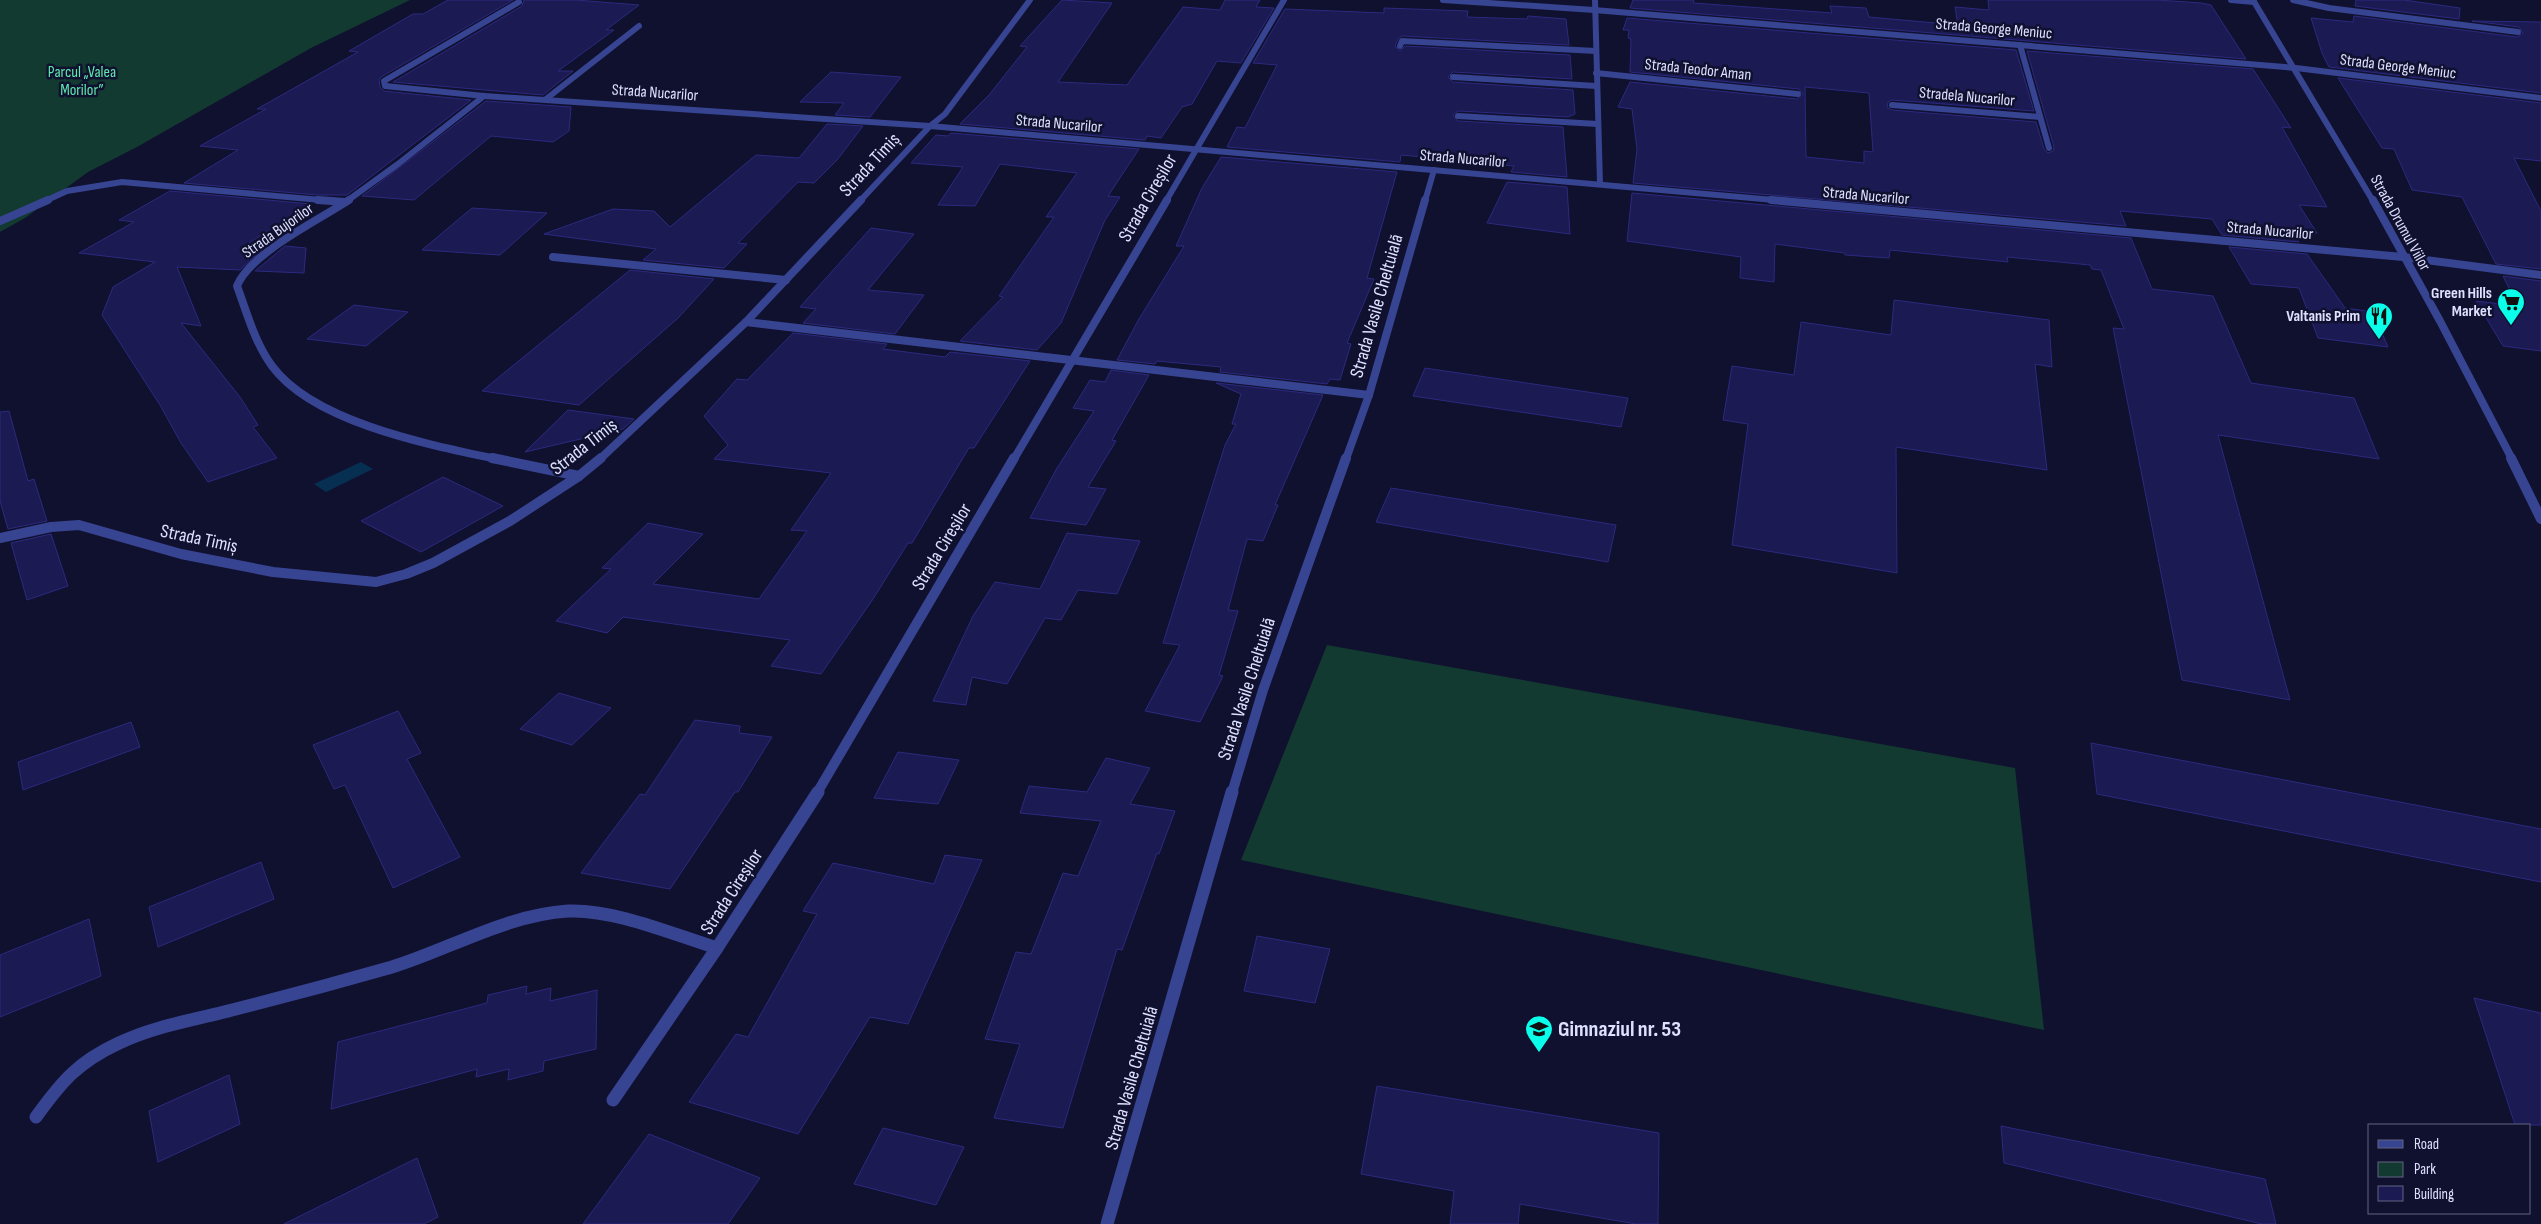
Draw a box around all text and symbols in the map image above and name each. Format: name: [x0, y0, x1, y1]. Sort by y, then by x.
street label: Strada George Meniuc: [1935, 14, 2053, 44]
street label: Strada George Meniuc: [2339, 50, 2457, 84]
street label: Strada Teodor Aman: [1644, 55, 1752, 85]
park label: Parcul „Valea Morilor”: [48, 63, 116, 100]
street label: Strada Nucarilor: [611, 81, 699, 106]
street label: Stradela Nucarilor: [1918, 83, 2016, 111]
street label: Strada Nucarilor: [1015, 111, 1103, 137]
street label: Strada Timiș: [835, 128, 905, 202]
street label: Strada Nucarilor: [1419, 146, 1507, 172]
street label: Strada Cireșilor: [1114, 150, 1183, 246]
street label: Strada Drumul Viilor: [2366, 172, 2434, 275]
street label: Strada Nucarilor: [1822, 183, 1910, 209]
street label: Strada Bujorilor: [239, 199, 318, 263]
street label: Strada Nucarilor: [2226, 218, 2314, 244]
street label: Strada Vasile Cheltuială: [1345, 231, 1409, 381]
place label: Green Hills Market: [2431, 284, 2492, 321]
supermarket icon: Green Hills Market: [2496, 287, 2526, 326]
restaurant icon: Valtanis Prim: [2364, 301, 2394, 340]
place label: Valtanis Prim: [2286, 307, 2360, 326]
street label: Strada Timiș: [546, 414, 622, 480]
street label: Strada Cireșilor: [907, 499, 977, 595]
street label: Strada Timiș: [158, 520, 240, 558]
street label: Strada Vasile Cheltuială: [1213, 615, 1281, 763]
street label: Strada Cireșilor: [696, 844, 768, 939]
street label: Strada Vasile Cheltuială: [1100, 1003, 1164, 1153]
school or university icon: Gimnaziul nr. 53: [1524, 1014, 1554, 1053]
place label: Gimnaziul nr. 53: [1558, 1016, 1681, 1043]
legend: [2368, 1124, 2531, 1214]
text: Road: [2414, 1135, 2439, 1154]
text: Park: [2414, 1160, 2436, 1179]
text: Building: [2414, 1185, 2454, 1204]

